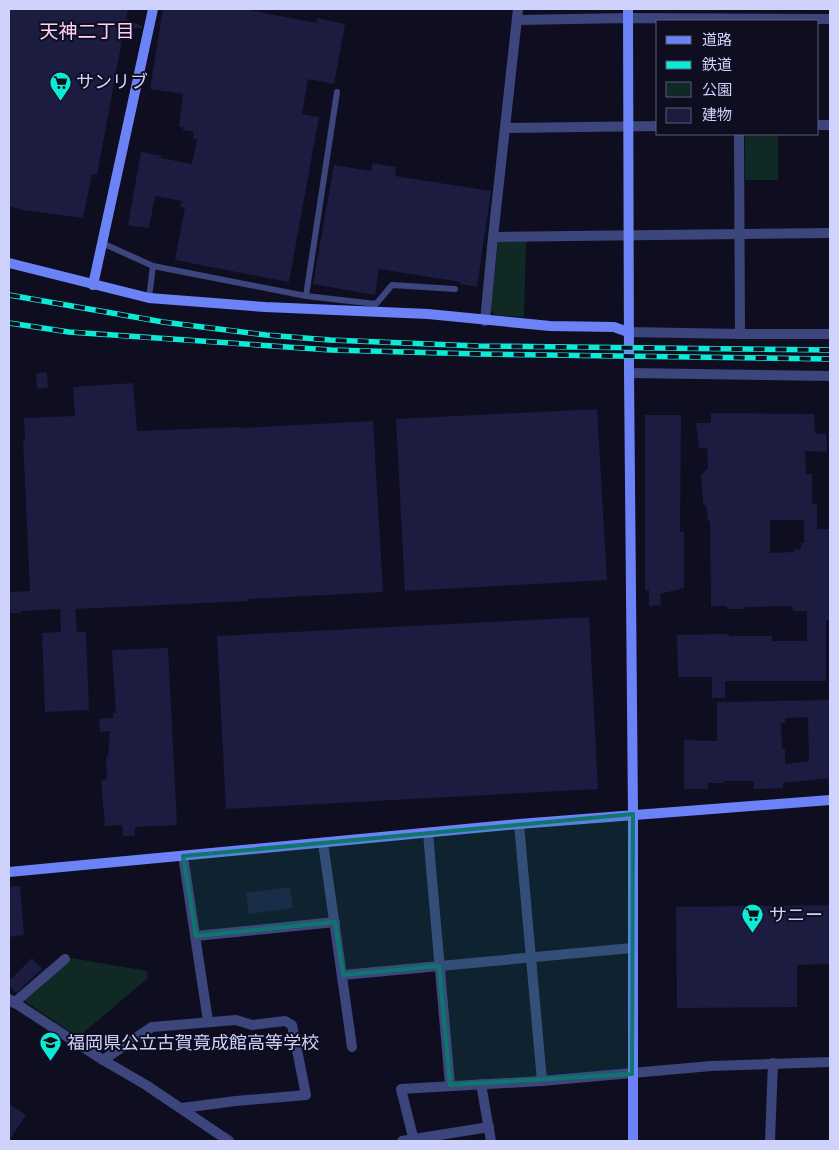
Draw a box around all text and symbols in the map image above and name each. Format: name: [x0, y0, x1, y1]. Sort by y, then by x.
district label: 天神二丁目: [39, 18, 135, 45]
legend: [656, 20, 819, 135]
text: 道路: [702, 29, 732, 51]
text: 鉄道: [702, 54, 732, 76]
place label: サンリブ: [76, 69, 148, 95]
supermarket icon: サンリブ: [48, 70, 72, 101]
text: 公園: [702, 79, 732, 101]
text: 建物: [702, 104, 732, 126]
place label: サニー: [769, 902, 823, 928]
supermarket icon: サニー: [741, 903, 765, 934]
place label: 福岡県公立古賀竟成館高等学校: [67, 1030, 319, 1056]
school or university icon: 福岡県公立古賀竟成館高等学校: [39, 1031, 63, 1062]

